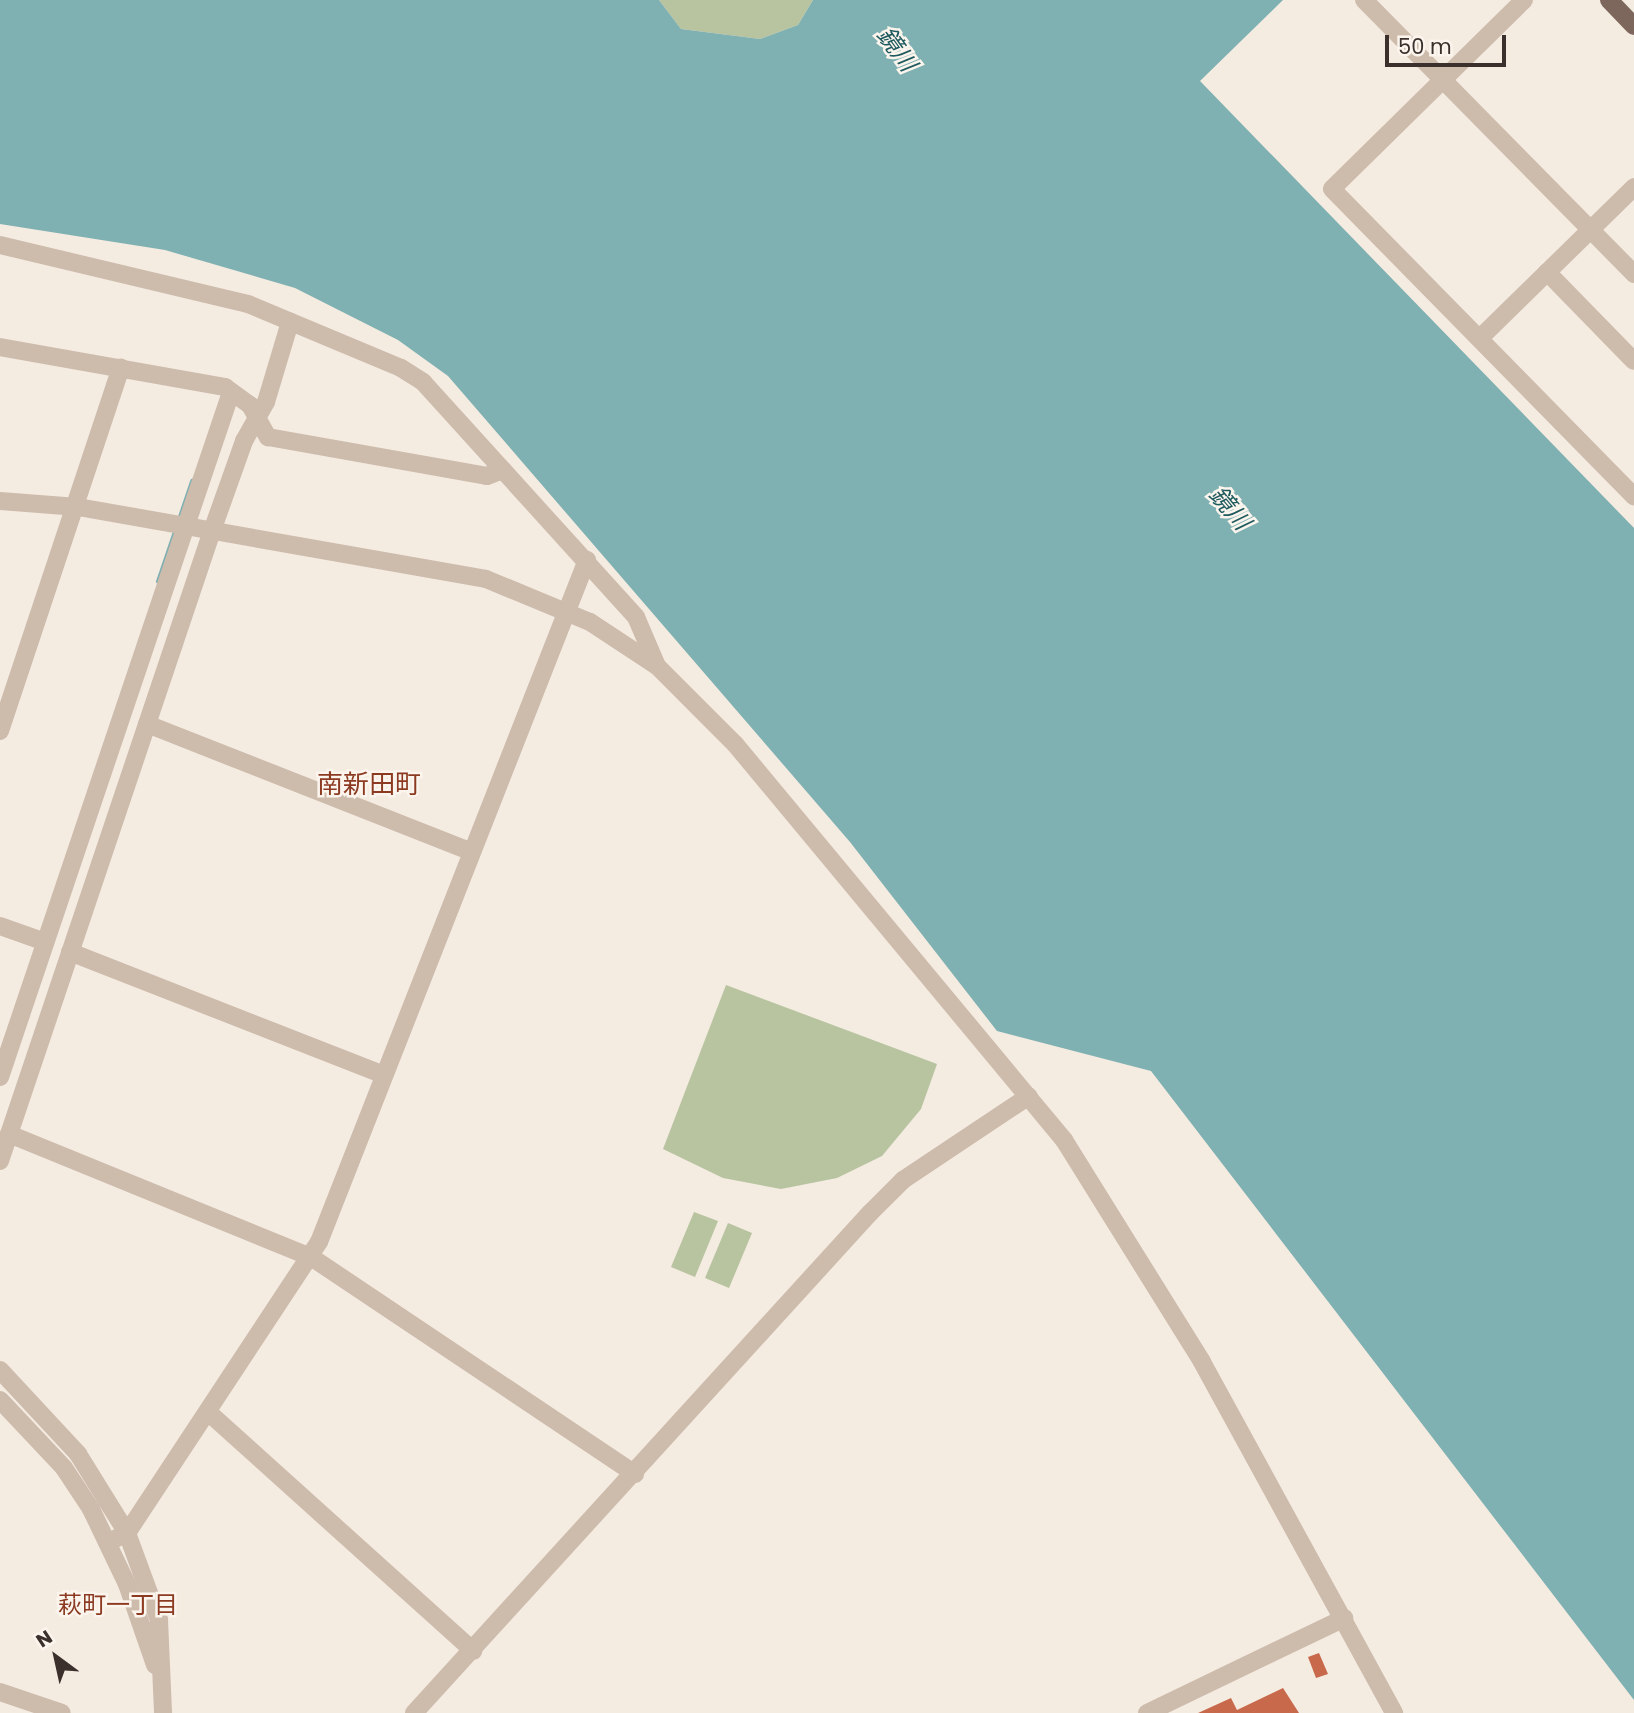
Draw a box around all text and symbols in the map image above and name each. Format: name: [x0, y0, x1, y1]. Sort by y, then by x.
water label: 鏡川: [871, 21, 923, 77]
scale bar: [1389, 21, 1510, 65]
text: 50 m: [1398, 32, 1452, 61]
water label: 鏡川: [1204, 480, 1256, 536]
district label: 南新田町: [317, 769, 421, 801]
district label: 萩町一丁目: [58, 1591, 178, 1619]
north arrow: [21, 1622, 91, 1692]
text: N: [31, 1624, 58, 1654]

